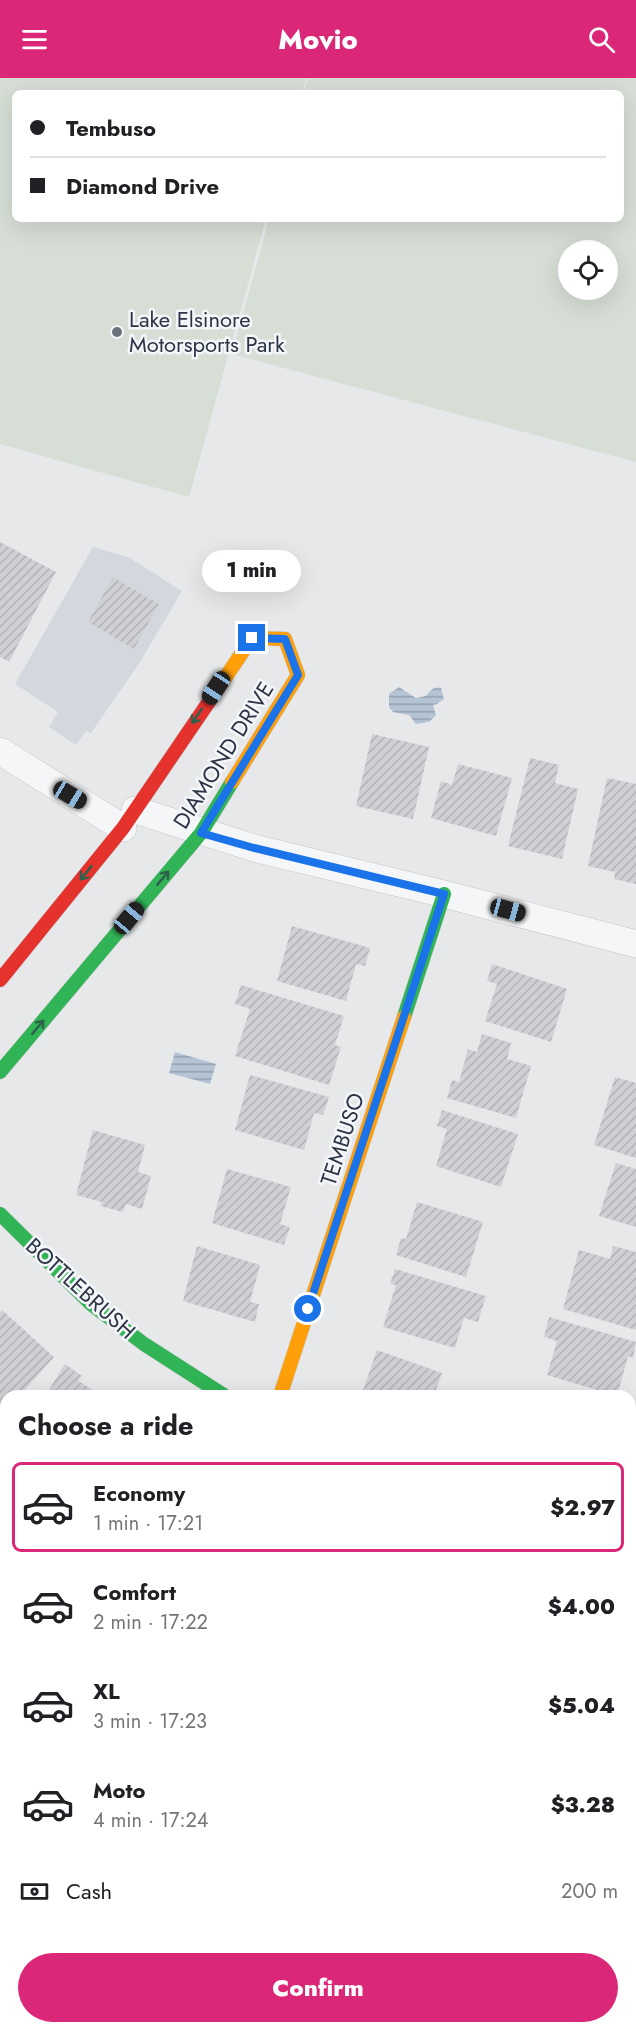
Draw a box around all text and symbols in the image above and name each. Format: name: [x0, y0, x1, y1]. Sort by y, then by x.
text: Movio: [278, 20, 358, 59]
icon: menu: [18, 23, 51, 56]
icon: search: [585, 23, 618, 56]
text: Tembuso: [66, 112, 156, 144]
text: Diamond Drive: [66, 170, 219, 202]
map controls: [558, 240, 618, 300]
button: locate: [558, 240, 618, 300]
place label: Lake Elsinore Motorsports Park: [129, 303, 285, 360]
marker: Lake Elsinore Motorsports Park: [110, 325, 124, 339]
callout: 1 min: [202, 551, 302, 593]
text: 1 min: [226, 556, 277, 585]
route end: [238, 624, 265, 651]
car: [199, 668, 233, 708]
street label: DIAMOND DRIVE: [165, 675, 281, 835]
one-way arrow: [191, 708, 204, 725]
car: [50, 778, 90, 812]
one-way arrow: [80, 865, 93, 881]
one-way arrow: [157, 870, 170, 886]
car: [488, 897, 528, 923]
car: [111, 898, 147, 938]
one-way arrow: [31, 1019, 44, 1035]
street label: TEMBUSO: [312, 1089, 372, 1189]
street label: BOTTLEBRUSH: [19, 1230, 143, 1346]
route start: [294, 1295, 321, 1322]
text: Choose a ride: [18, 1406, 193, 1445]
text: Economy: [93, 1477, 185, 1509]
icon: car: [21, 1480, 75, 1534]
text: $2.97: [550, 1491, 615, 1523]
text: 1 min · 17:21: [93, 1509, 203, 1538]
text: Comfort: [93, 1576, 176, 1608]
icon: car: [21, 1579, 75, 1633]
text: $4.00: [548, 1590, 615, 1622]
text: 2 min · 17:22: [93, 1608, 208, 1637]
text: XL: [93, 1675, 120, 1707]
icon: car: [21, 1678, 75, 1732]
text: $5.04: [548, 1689, 615, 1721]
text: 3 min · 17:23: [93, 1707, 207, 1736]
text: Moto: [93, 1774, 146, 1806]
icon: car: [21, 1777, 75, 1831]
text: $3.28: [551, 1788, 615, 1820]
text: 4 min · 17:24: [93, 1806, 209, 1835]
icon: cash: [18, 1875, 51, 1908]
text: Cash: [66, 1875, 112, 1907]
text: 200 m: [561, 1877, 618, 1906]
button: Confirm: [18, 1953, 618, 2022]

